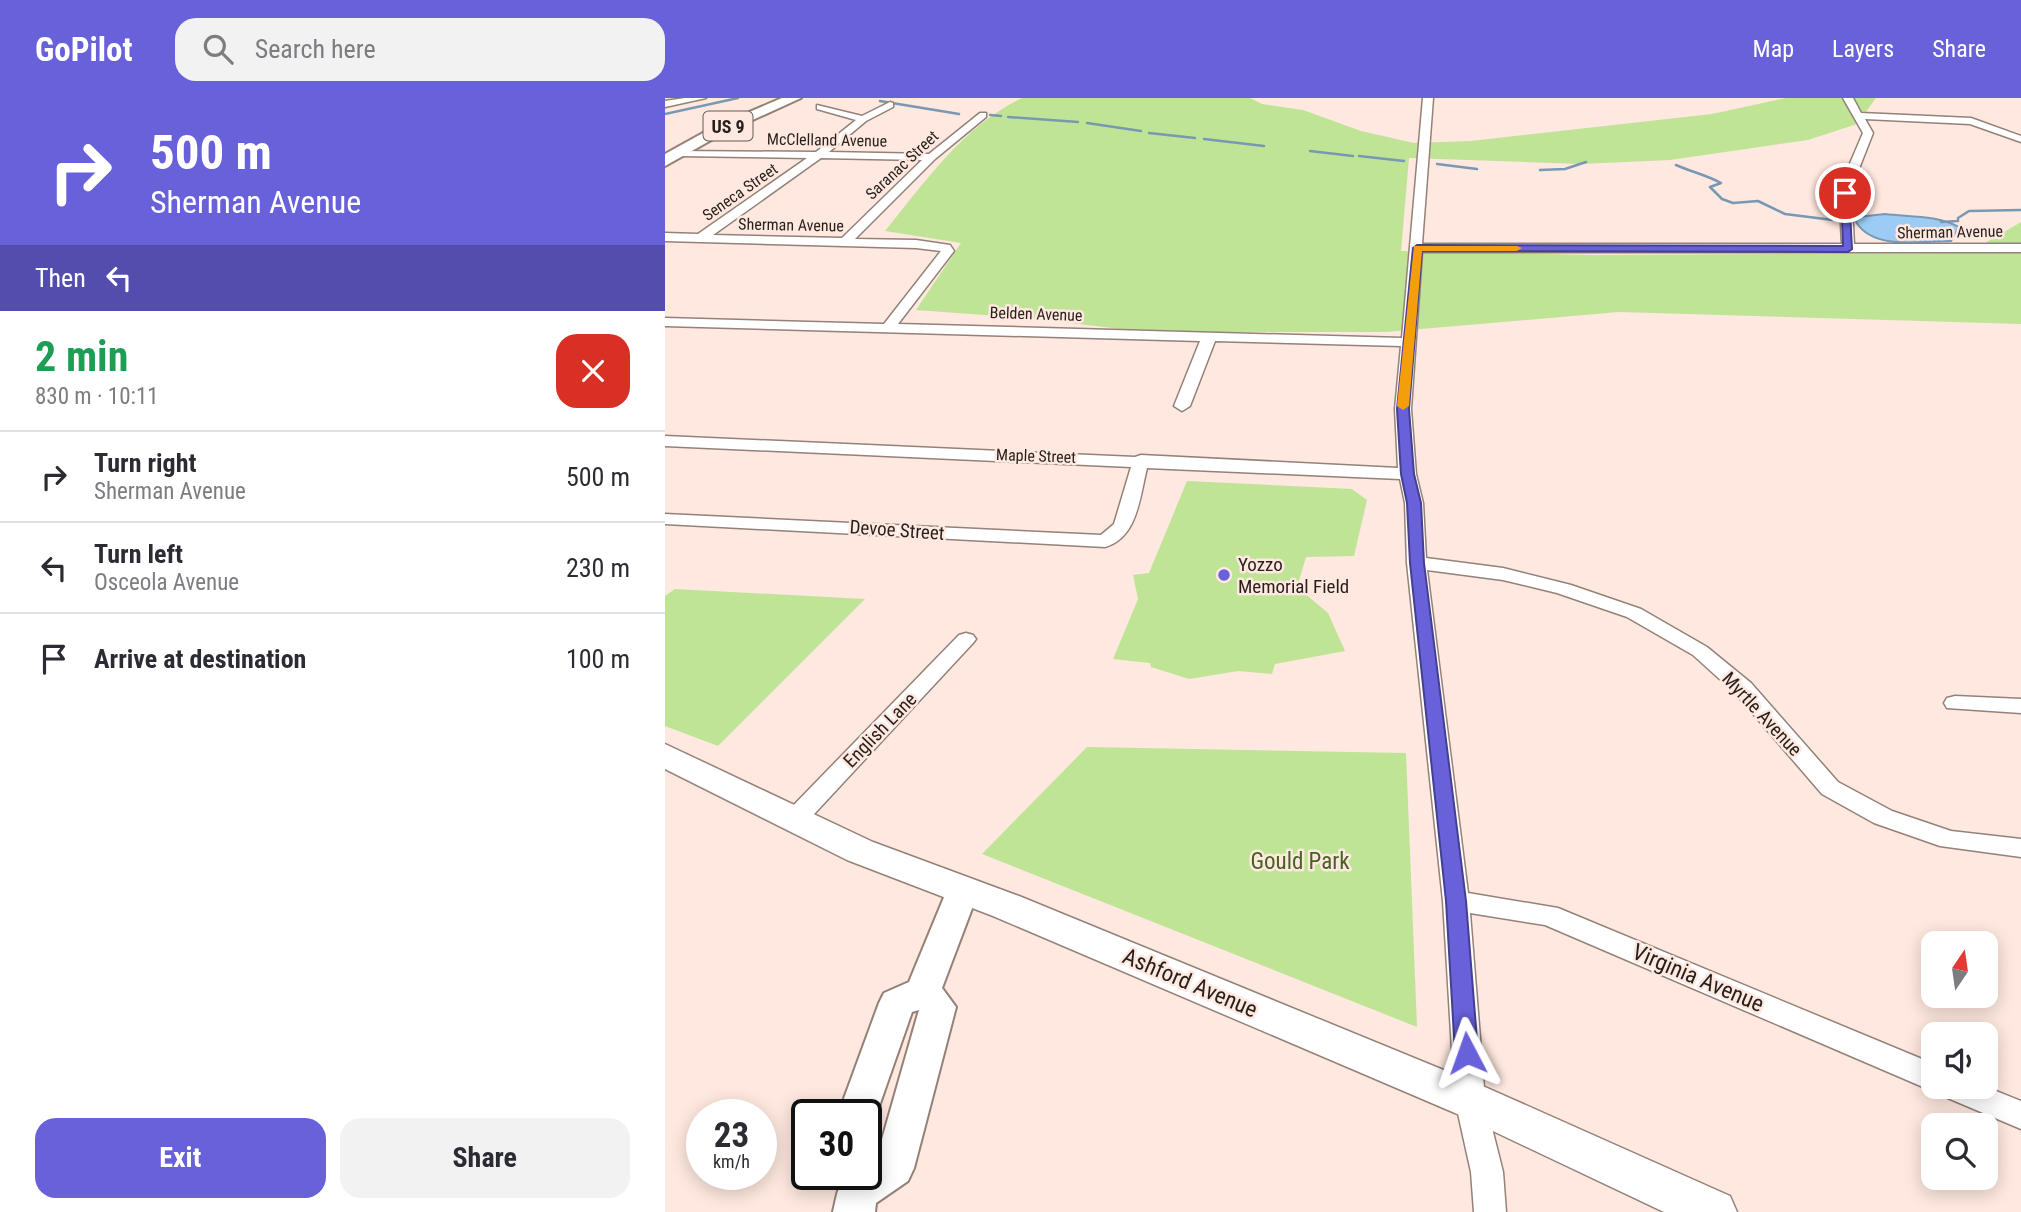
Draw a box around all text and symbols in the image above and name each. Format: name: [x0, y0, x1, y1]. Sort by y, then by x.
search box: [175, 18, 665, 81]
text: GoPilot: [35, 30, 133, 69]
icon: search: [199, 30, 237, 68]
text: Search here: [255, 34, 376, 64]
text: Map: [1753, 35, 1794, 63]
text: Layers: [1832, 35, 1894, 63]
text: Share: [1932, 35, 1986, 63]
road number: US 9: [703, 111, 753, 140]
text: 500 m: [150, 124, 272, 181]
icon: right: [35, 126, 126, 217]
street label: Saranac Street: [862, 126, 942, 203]
street label: McClelland Avenue: [767, 129, 887, 151]
street label: Seneca Street: [699, 159, 781, 225]
pin: [1815, 163, 1875, 223]
icon: arrive: [1826, 174, 1864, 212]
text: Sherman Avenue: [150, 183, 361, 221]
street label: Sherman Avenue: [738, 215, 844, 235]
street label: Sherman Avenue: [1897, 222, 2003, 242]
icon: left: [100, 259, 138, 297]
text: Then: [35, 263, 86, 293]
street label: Belden Avenue: [989, 303, 1083, 325]
text: 2 min: [35, 332, 128, 381]
button: close: [556, 334, 630, 408]
text: 830 m · 10:11: [35, 383, 159, 410]
street label: Maple Street: [996, 445, 1077, 467]
text: Turn right: [94, 448, 196, 478]
icon: right: [35, 458, 73, 496]
text: 500 m: [566, 462, 630, 492]
text: Sherman Avenue: [94, 478, 246, 505]
street label: Devoe Street: [849, 515, 945, 545]
text: Turn left: [94, 539, 183, 569]
icon: left: [35, 549, 73, 587]
text: 230 m: [566, 553, 630, 583]
place label: Yozzo Memorial Field: [1238, 553, 1349, 598]
marker: Yozzo Memorial Field: [1216, 567, 1232, 583]
text: Osceola Avenue: [94, 569, 239, 596]
icon: arrive: [35, 640, 73, 678]
text: Arrive at destination: [94, 644, 306, 674]
text: 100 m: [566, 644, 630, 674]
street label: Myrtle Avenue: [1717, 667, 1807, 761]
street label: English Lane: [839, 688, 921, 772]
park label: Gould Park: [1250, 848, 1350, 875]
north arrow: [1921, 931, 1999, 1008]
map controls: [1921, 931, 1998, 1190]
street label: Virginia Avenue: [1628, 938, 1768, 1018]
street label: Ashford Avenue: [1119, 943, 1261, 1023]
position arrow: [1430, 1016, 1504, 1090]
button: sound: [1921, 1022, 1998, 1099]
speed limit sign: 30: [791, 1099, 882, 1190]
button: search: [1921, 1113, 1998, 1190]
text: 23: [714, 1115, 749, 1156]
button: Exit: [35, 1118, 326, 1198]
button: Share: [340, 1118, 630, 1198]
text: km/h: [713, 1151, 750, 1172]

